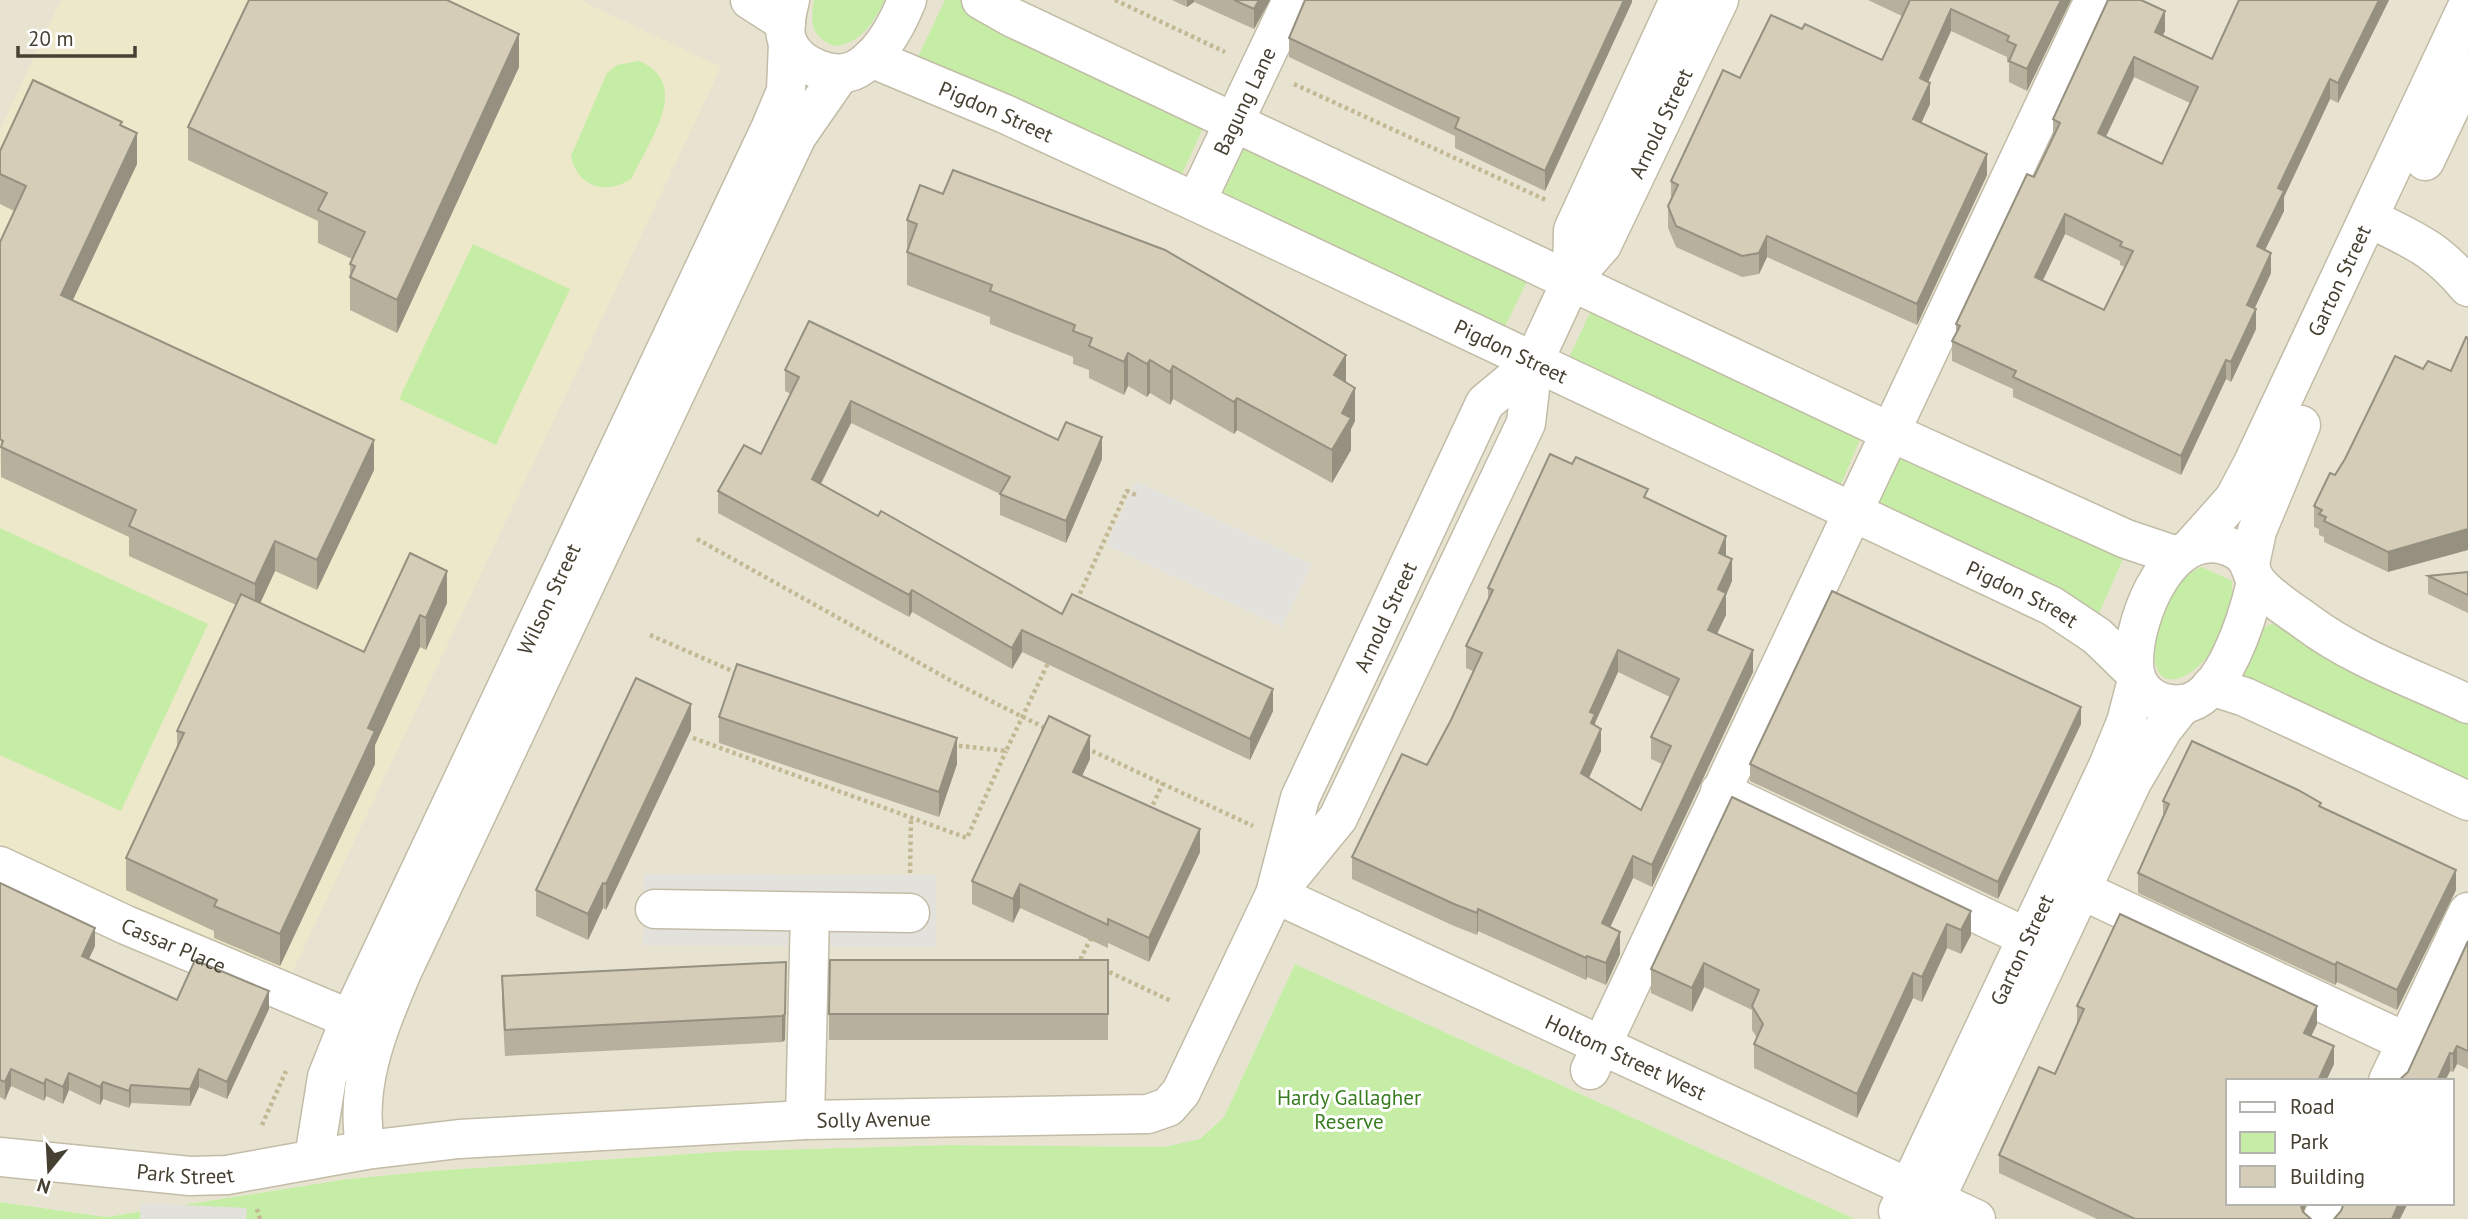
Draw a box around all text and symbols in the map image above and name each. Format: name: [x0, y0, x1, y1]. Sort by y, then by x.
scale bar: [18, 14, 135, 58]
text: 20 m: [28, 25, 74, 52]
street label: Bagung Lane: [1207, 42, 1281, 159]
street label: Arnold Street: [1622, 64, 1698, 183]
street label: Pigdon Street: [935, 74, 1058, 148]
street label: Garton Street: [2301, 220, 2376, 340]
street label: Pigdon Street: [1450, 312, 1572, 389]
street label: Wilson Street: [510, 539, 586, 659]
street label: Pigdon Street: [1962, 554, 2084, 633]
street label: Arnold Street: [1347, 557, 1422, 676]
street label: Garton Street: [1984, 890, 2059, 1010]
street label: Cassar Place: [117, 911, 230, 979]
street label: Holtom Street West: [1541, 1008, 1711, 1106]
legend: [2226, 1079, 2454, 1205]
park label: Hardy Gallagher Reserve: [1277, 1084, 1421, 1135]
text: Road: [2290, 1093, 2334, 1120]
street label: Solly Avenue: [816, 1104, 931, 1133]
text: Park: [2290, 1128, 2329, 1155]
north arrow: [14, 1135, 84, 1205]
street label: Park Street: [135, 1157, 236, 1190]
text: Building: [2290, 1163, 2365, 1190]
text: N: [34, 1173, 53, 1200]

